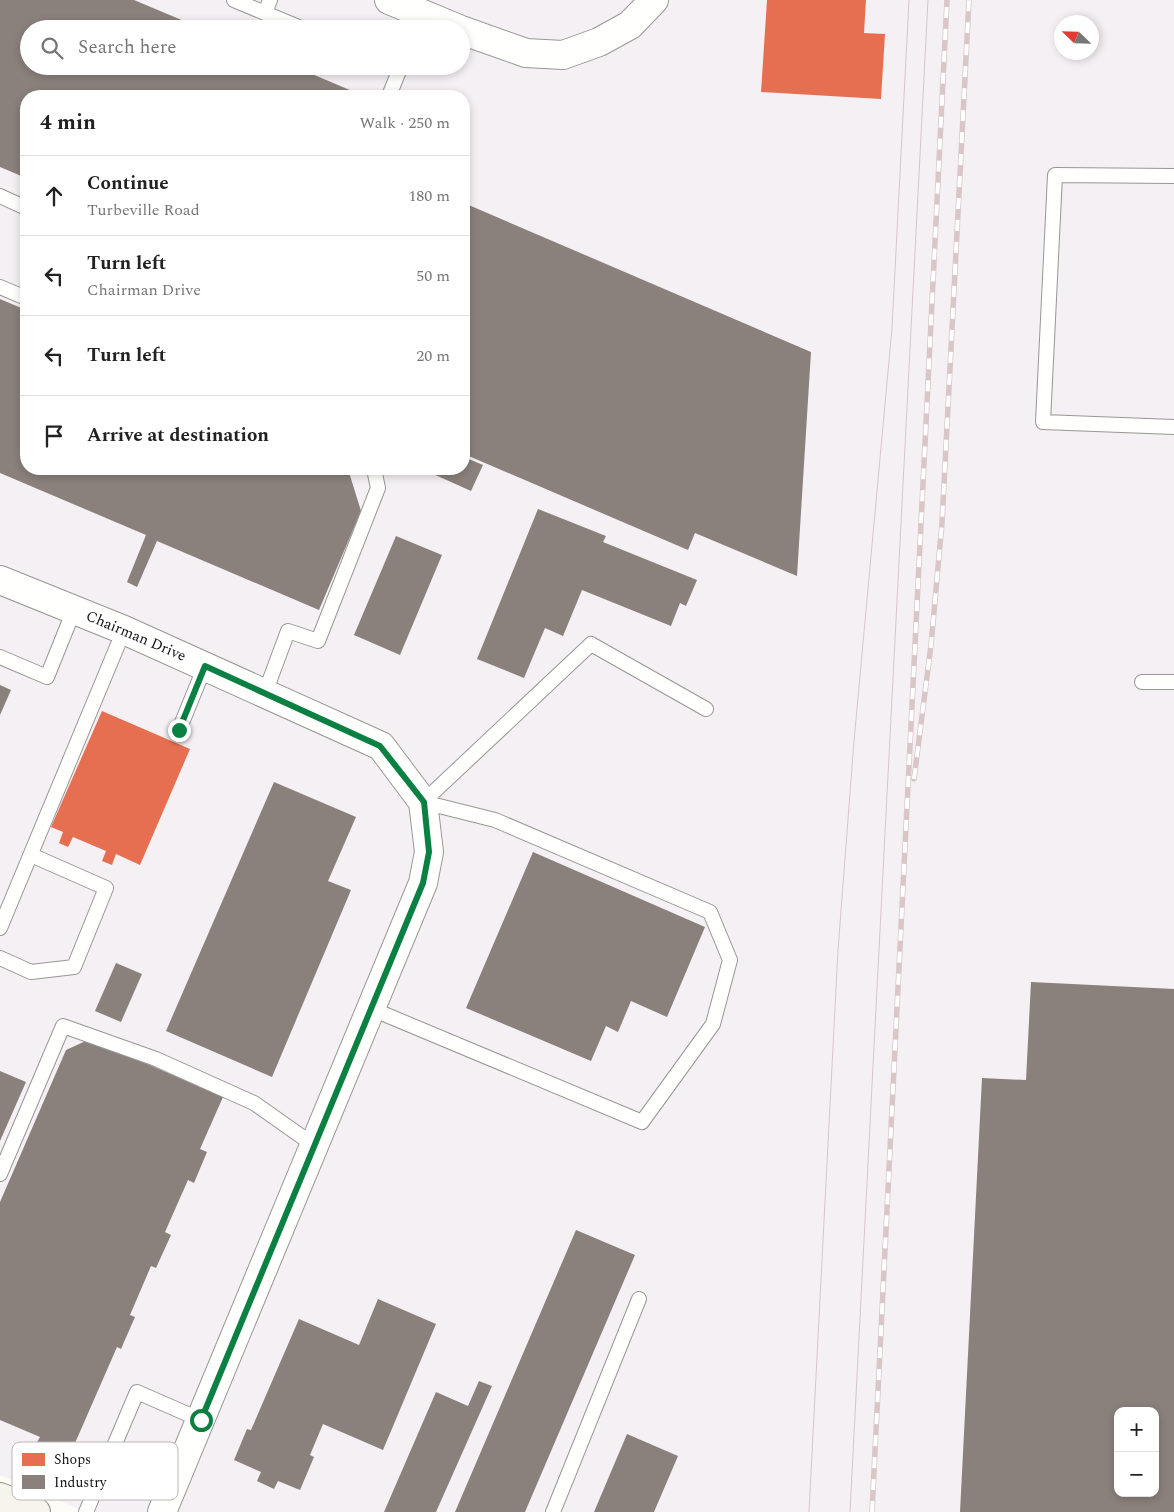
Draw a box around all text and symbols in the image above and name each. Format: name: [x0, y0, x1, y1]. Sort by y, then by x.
north arrow: [1054, 15, 1099, 60]
search box: [20, 20, 470, 75]
text: Search here: [78, 33, 177, 62]
icon: search: [38, 34, 66, 62]
text: 4 min: [40, 107, 96, 139]
text: Walk · 250 m: [359, 111, 450, 135]
text: Continue: [87, 169, 169, 198]
icon: ahead: [40, 182, 68, 210]
text: 180 m: [408, 184, 450, 208]
text: Turbeville Road: [87, 198, 200, 222]
text: Turn left: [87, 249, 166, 278]
icon: left: [40, 262, 68, 290]
text: 50 m: [416, 264, 450, 288]
text: Chairman Drive: [87, 278, 201, 302]
text: Turn left: [87, 341, 166, 370]
icon: left: [40, 342, 68, 370]
text: 20 m: [416, 344, 450, 368]
text: Arrive at destination: [87, 421, 269, 450]
icon: arrive: [40, 422, 68, 450]
street label: Chairman Drive: [82, 605, 190, 667]
route end: [168, 719, 191, 742]
map controls: [1114, 1407, 1159, 1497]
button: +: [1114, 1407, 1159, 1452]
route start: [190, 1409, 213, 1432]
legend: [12, 1442, 178, 1500]
text: Shops: [54, 1449, 91, 1470]
button: −: [1114, 1452, 1159, 1497]
text: Industry: [54, 1472, 108, 1493]

